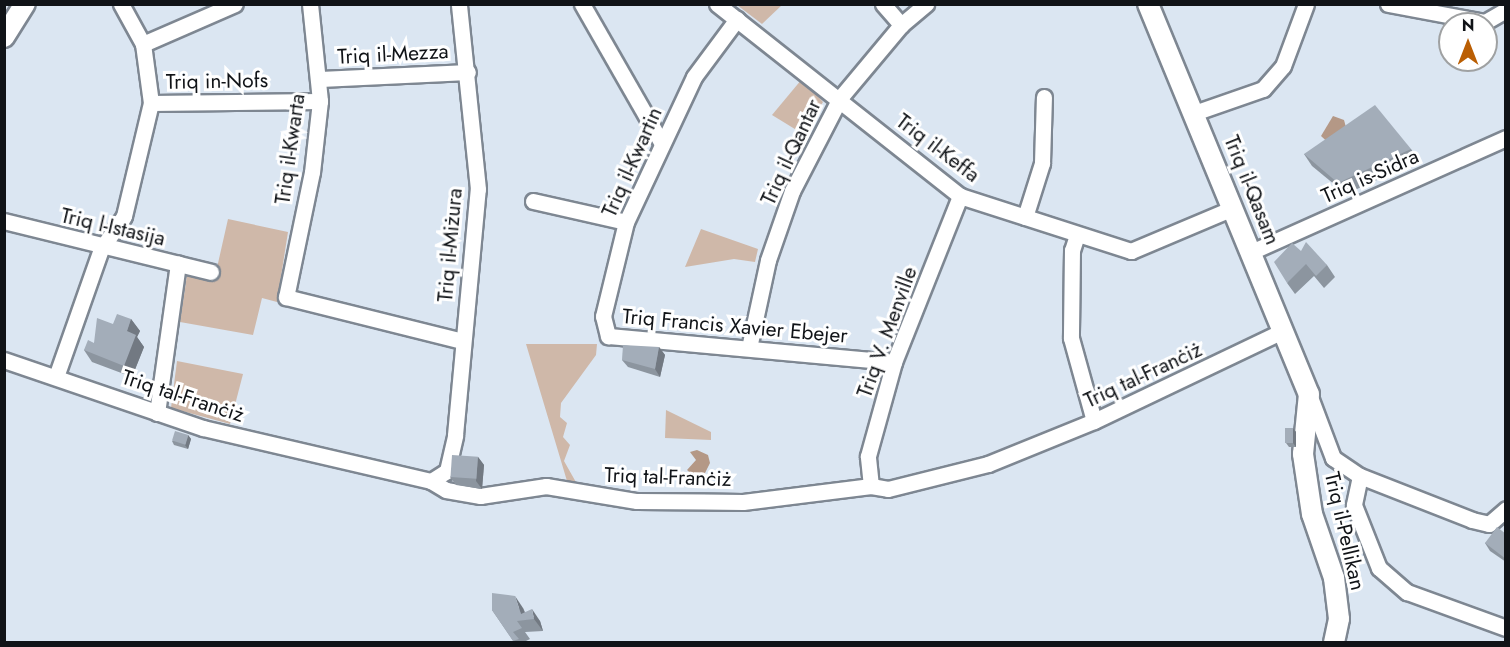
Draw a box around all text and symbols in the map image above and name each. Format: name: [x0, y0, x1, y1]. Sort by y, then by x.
north arrow: [1438, 12, 1498, 72]
text: N: [1462, 14, 1474, 37]
street label: Triq il-Mezza: [337, 39, 449, 69]
street label: Triq in-Nofs: [166, 68, 268, 94]
street label: Triq il-Kwarta: [270, 92, 310, 206]
street label: Triq il-Qantar: [756, 95, 826, 209]
street label: Triq il-Kwartin: [597, 103, 667, 221]
street label: Triq il-Keffa: [891, 108, 985, 188]
street label: Triq il-Qasam: [1219, 132, 1285, 248]
street label: Triq is-Sidra: [1318, 143, 1422, 209]
street label: Triq il-Miżura: [432, 187, 468, 303]
street label: Triq l-Istasija: [58, 203, 168, 251]
street label: Triq V. Menville: [852, 263, 922, 401]
street label: Triq Francis Xavier Ebejer: [621, 304, 849, 348]
street label: Triq tal-Franċiż: [1080, 337, 1206, 413]
street label: Triq tal-Franċiż: [119, 364, 247, 428]
street label: Triq tal-Franċiż: [604, 462, 732, 492]
street label: Triq il-Pellikan: [1319, 469, 1371, 593]

